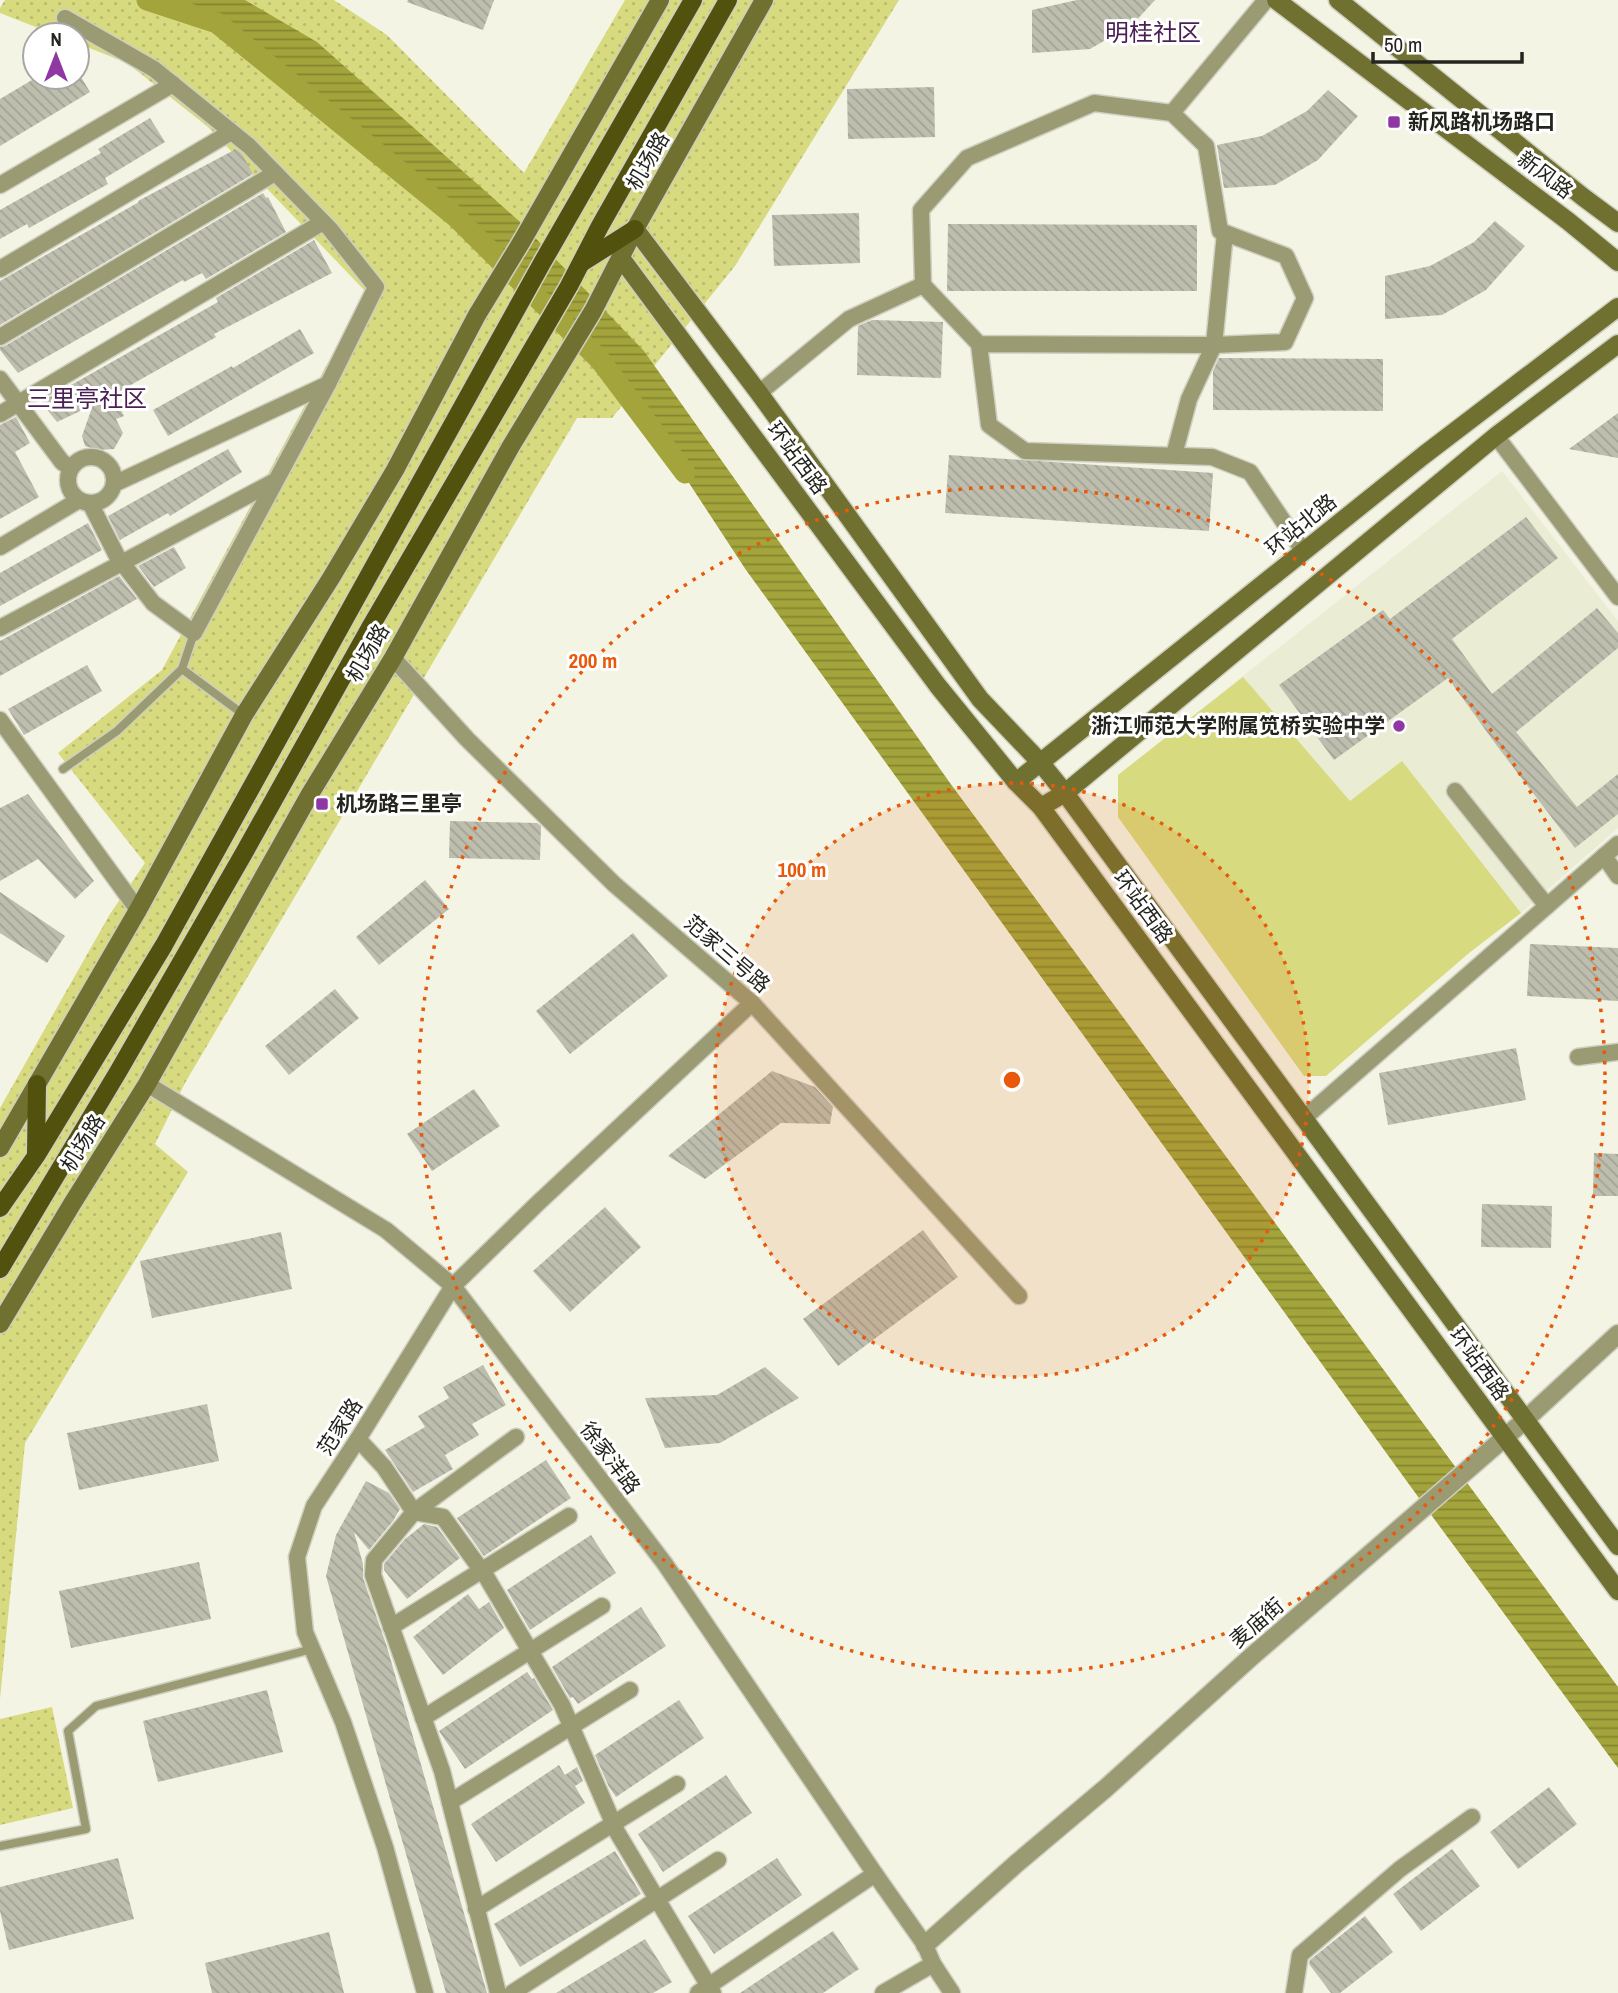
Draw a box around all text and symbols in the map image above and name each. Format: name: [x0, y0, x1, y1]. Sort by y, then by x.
district label: 明桂社区: [1105, 16, 1201, 48]
north arrow: [21, 21, 91, 91]
scale bar: [1373, 21, 1522, 65]
text: N: [50, 26, 62, 52]
text: 50 m: [1384, 30, 1422, 59]
place label: 新风路机场路口: [1408, 107, 1555, 136]
marker: 新风路机场路口: [1386, 114, 1402, 130]
street label: 机场路: [619, 126, 676, 195]
street label: 新风路: [1511, 144, 1579, 205]
district label: 三里亭社区: [27, 382, 147, 414]
street label: 环站西路: [761, 415, 834, 500]
street label: 环站北路: [1259, 487, 1342, 562]
street label: 机场路: [339, 618, 396, 687]
text: 200 m: [569, 646, 617, 675]
place label: 浙江师范大学附属笕桥实验中学: [1091, 711, 1385, 740]
marker: 浙江师范大学附属笕桥实验中学: [1391, 718, 1407, 734]
place label: 机场路三里亭: [336, 789, 462, 818]
marker: 机场路三里亭: [314, 796, 330, 812]
text: 100 m: [778, 855, 826, 884]
street label: 环站西路: [1107, 864, 1180, 949]
street label: 范家三号路: [678, 908, 776, 999]
centre of rings: [1000, 1068, 1024, 1092]
street label: 机场路: [54, 1108, 112, 1177]
street label: 环站西路: [1443, 1321, 1516, 1406]
street label: 范家路: [310, 1392, 369, 1461]
street label: 徐家洋路: [574, 1415, 647, 1500]
street label: 麦庙街: [1223, 1591, 1290, 1654]

